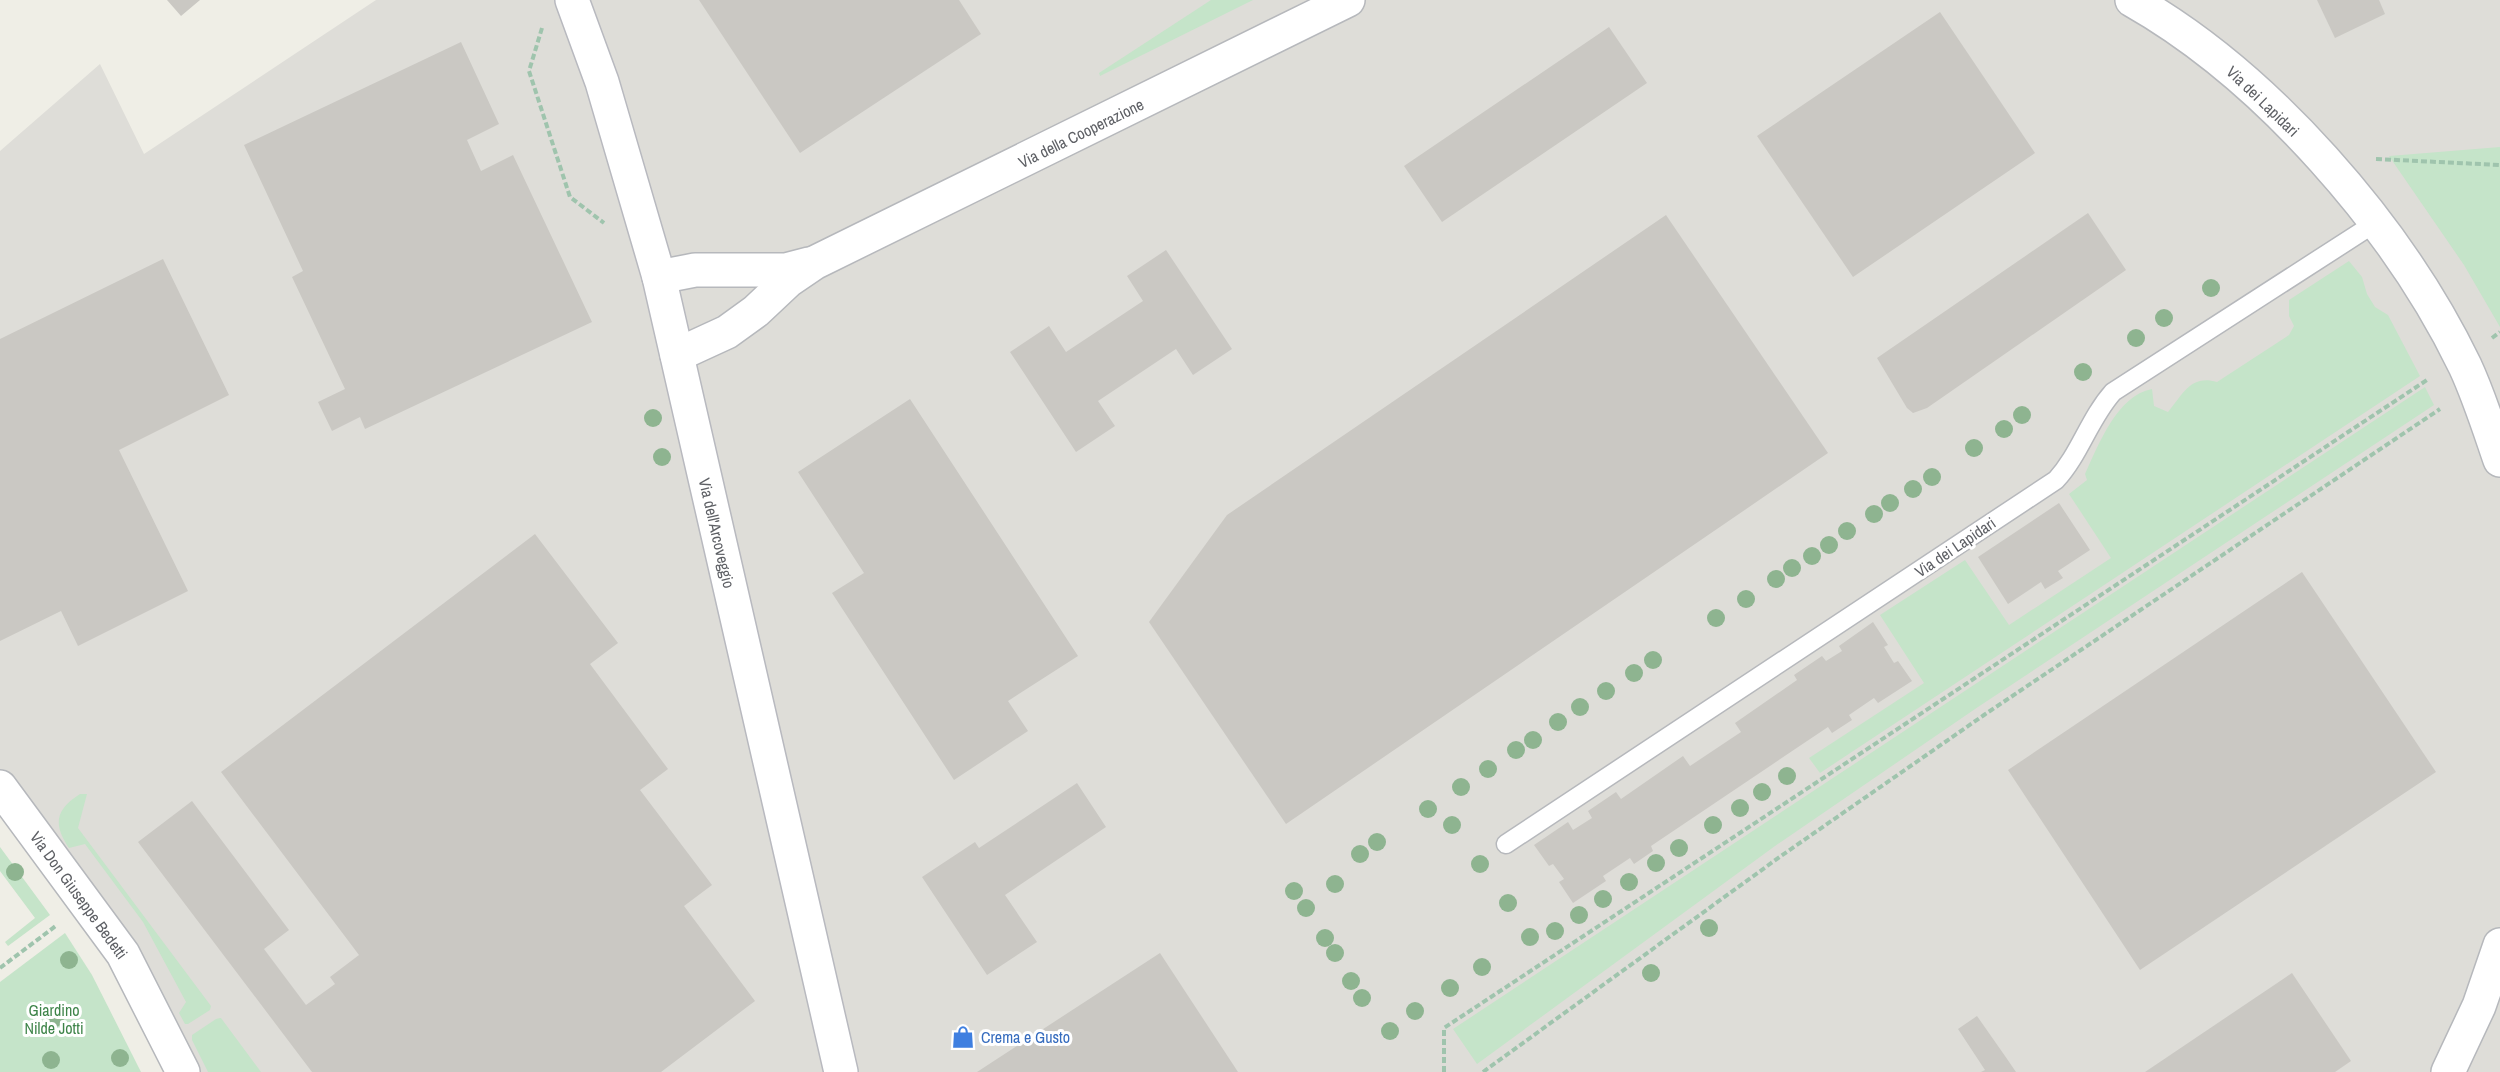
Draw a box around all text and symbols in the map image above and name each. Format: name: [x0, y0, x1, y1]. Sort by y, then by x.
street label: Via dei Lapidari: [2222, 61, 2304, 141]
street label: Via della Cooperazione: [1015, 93, 1147, 173]
street label: Via dell'Arcoveggio: [694, 476, 740, 590]
street label: Via dei Lapidari: [1910, 512, 2000, 582]
street label: Via Don Giuseppe Bedetti: [25, 827, 133, 963]
park label: Giardino Nilde Jotti: [24, 999, 84, 1039]
shop icon: Crema e Gusto: [950, 1024, 976, 1050]
place label: Crema e Gusto: [981, 1026, 1070, 1048]

